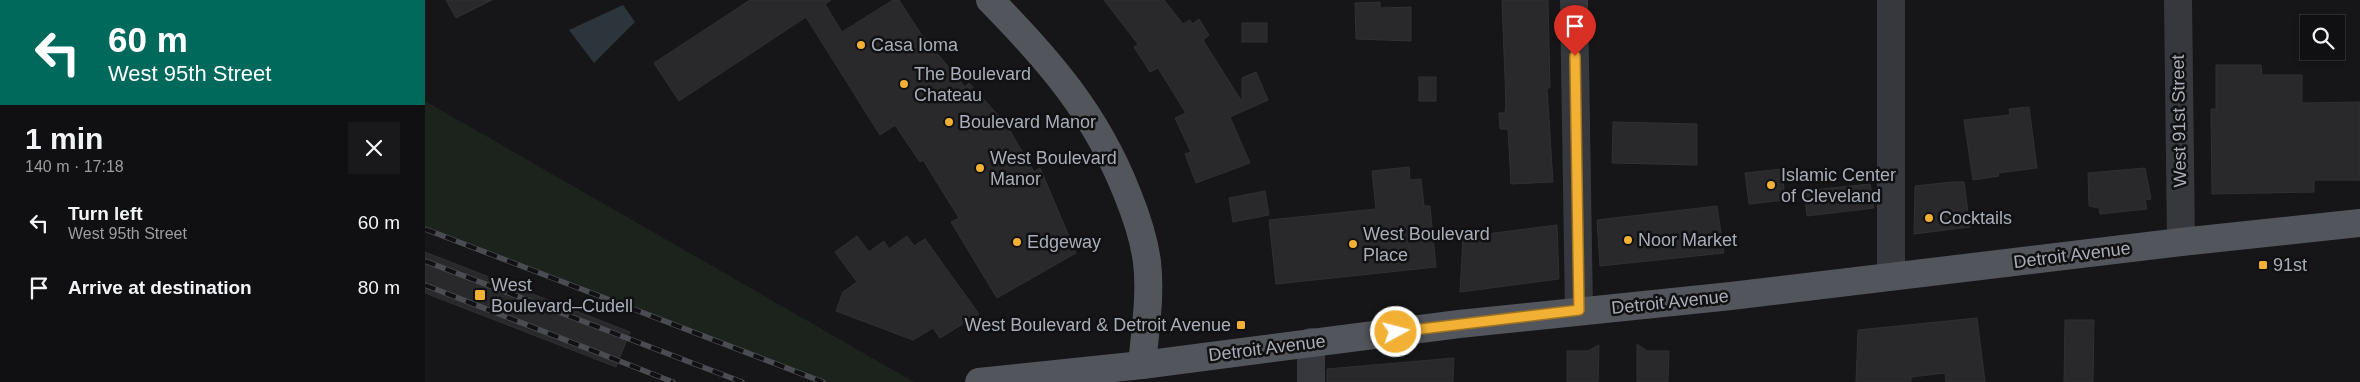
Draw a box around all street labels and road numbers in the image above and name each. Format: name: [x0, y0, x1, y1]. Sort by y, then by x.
street label: West 91st Street: [2168, 54, 2190, 188]
street label: Detroit Avenue: [2012, 238, 2132, 272]
street label: Detroit Avenue: [1610, 286, 1730, 318]
street label: Detroit Avenue: [1207, 331, 1327, 365]

